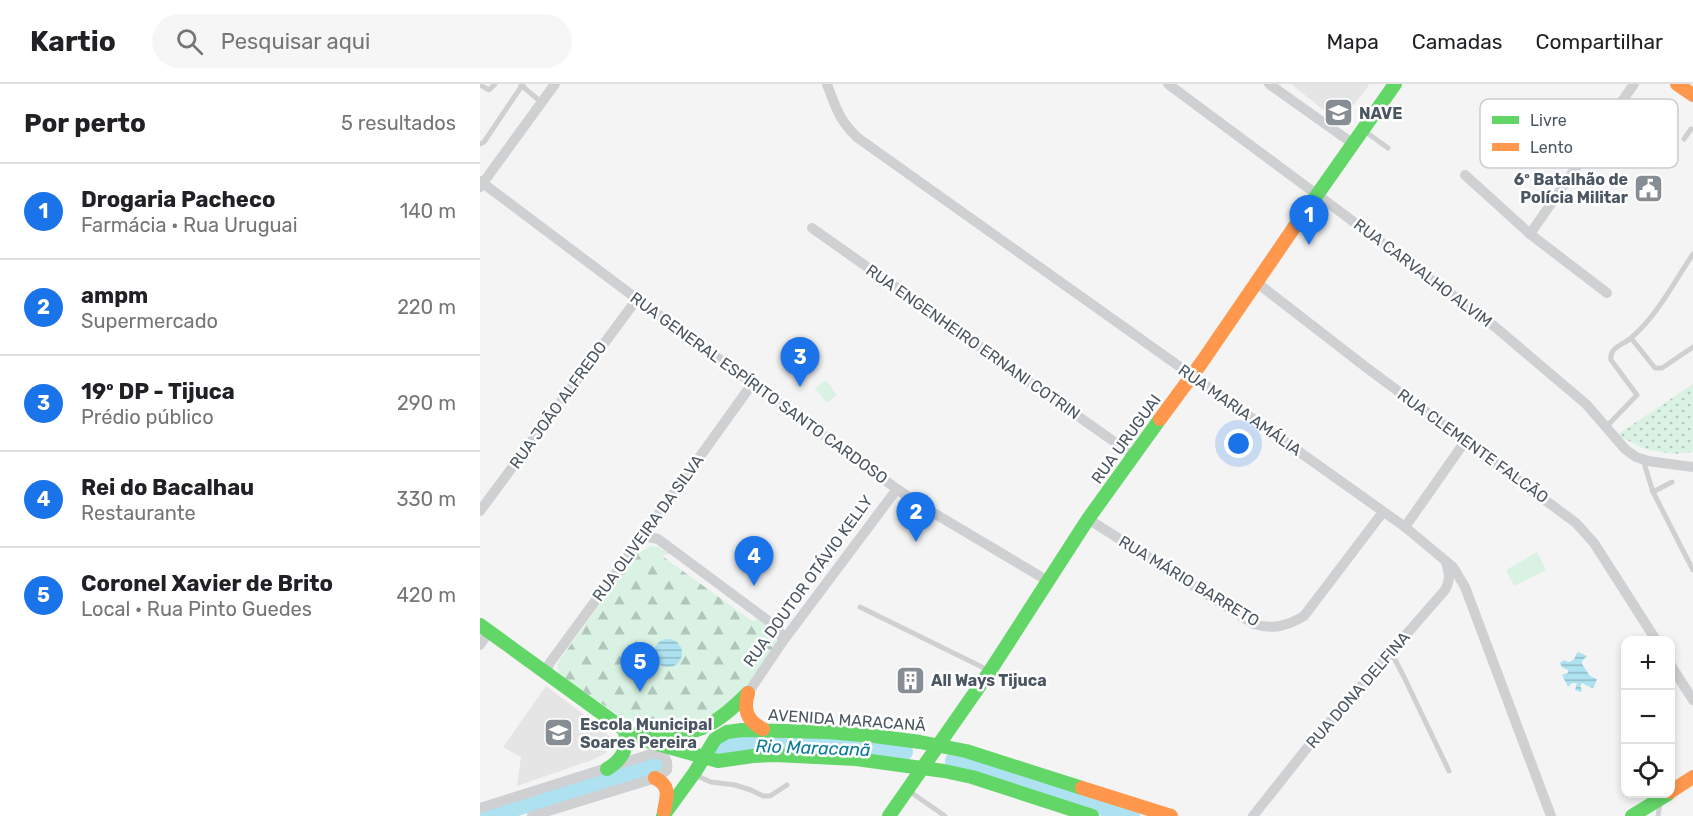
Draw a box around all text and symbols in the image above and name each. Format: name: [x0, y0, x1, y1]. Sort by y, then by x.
search box: [152, 14, 572, 68]
text: Kartio: [30, 25, 116, 58]
icon: search: [173, 25, 206, 58]
text: Pesquisar aqui: [221, 28, 370, 55]
text: Mapa: [1326, 29, 1379, 54]
text: Camadas: [1412, 29, 1502, 54]
text: Compartilhar: [1535, 29, 1663, 54]
school or university icon: NAVE: [1322, 97, 1354, 129]
legend: [1480, 99, 1678, 168]
place label: NAVE: [1359, 104, 1402, 123]
text: Por perto: [24, 108, 146, 139]
text: 5 resultados: [341, 111, 456, 135]
text: Livre: [1530, 111, 1567, 130]
text: Lento: [1530, 138, 1573, 157]
place label: 6º Batalhão de Polícia Militar: [1514, 170, 1629, 207]
public building icon: 6º Batalhão de Polícia Militar: [1633, 172, 1665, 204]
text: Drogaria Pacheco: [81, 186, 275, 213]
pin: 1: [1290, 196, 1328, 245]
text: 1: [39, 199, 48, 223]
text: 140 m: [400, 199, 456, 223]
text: Farmácia · Rua Uruguai: [81, 213, 298, 237]
street label: RUA CARVALHO ALVIM: [1350, 215, 1496, 331]
street label: RUA ENGENHEIRO ERNANI COTRIN: [862, 261, 1084, 423]
text: ampm: [81, 282, 148, 309]
street label: RUA GENERAL ESPÍRITO SANTO CARDOSO: [627, 288, 891, 488]
text: 2: [37, 295, 50, 319]
text: 220 m: [397, 295, 456, 319]
text: Supermercado: [81, 309, 218, 333]
street label: RUA JOÃO ALFREDO: [506, 338, 610, 472]
pin: 3: [780, 338, 820, 387]
street label: RUA MARIA AMÁLIA: [1175, 360, 1305, 460]
text: 19º DP - Tijuca: [81, 378, 235, 405]
street label: RUA CLEMENTE FALCÃO: [1394, 385, 1552, 507]
text: 3: [37, 391, 50, 415]
text: 290 m: [397, 391, 456, 415]
street label: RUA URUGUAI: [1087, 391, 1165, 487]
text: Prédio público: [81, 405, 214, 429]
your location: [1224, 429, 1253, 458]
street label: RUA OLIVEIRA DA SILVA: [588, 451, 708, 605]
text: Rei do Bacalhau: [81, 474, 254, 501]
text: 4: [37, 487, 50, 511]
text: 330 m: [397, 487, 456, 511]
street label: RUA DOUTOR OTÁVIO KELLY: [739, 492, 877, 670]
pin: 2: [896, 492, 936, 542]
text: Restaurante: [81, 501, 196, 525]
street label: RUA MÁRIO BARRETO: [1115, 532, 1263, 630]
pin: 4: [734, 536, 774, 586]
text: Coronel Xavier de Brito: [81, 570, 333, 597]
text: 5: [37, 583, 50, 607]
text: 420 m: [396, 583, 456, 607]
text: Local · Rua Pinto Guedes: [81, 597, 312, 621]
street label: RUA DONA DELFINA: [1302, 628, 1414, 752]
map controls: [1621, 636, 1675, 798]
button: +: [1621, 636, 1675, 690]
pin: 5: [620, 642, 660, 692]
building icon: All Ways Tijuca: [894, 664, 926, 696]
place label: All Ways Tijuca: [931, 671, 1047, 690]
button: −: [1621, 690, 1675, 744]
street label: AVENIDA MARACANÃ: [767, 705, 927, 735]
place label: Escola Municipal Soares Pereira: [580, 715, 712, 752]
school or university icon: Escola Municipal Soares Pereira: [543, 717, 575, 749]
water label: Rio Maracanã: [755, 735, 871, 761]
button: locate: [1621, 744, 1675, 798]

